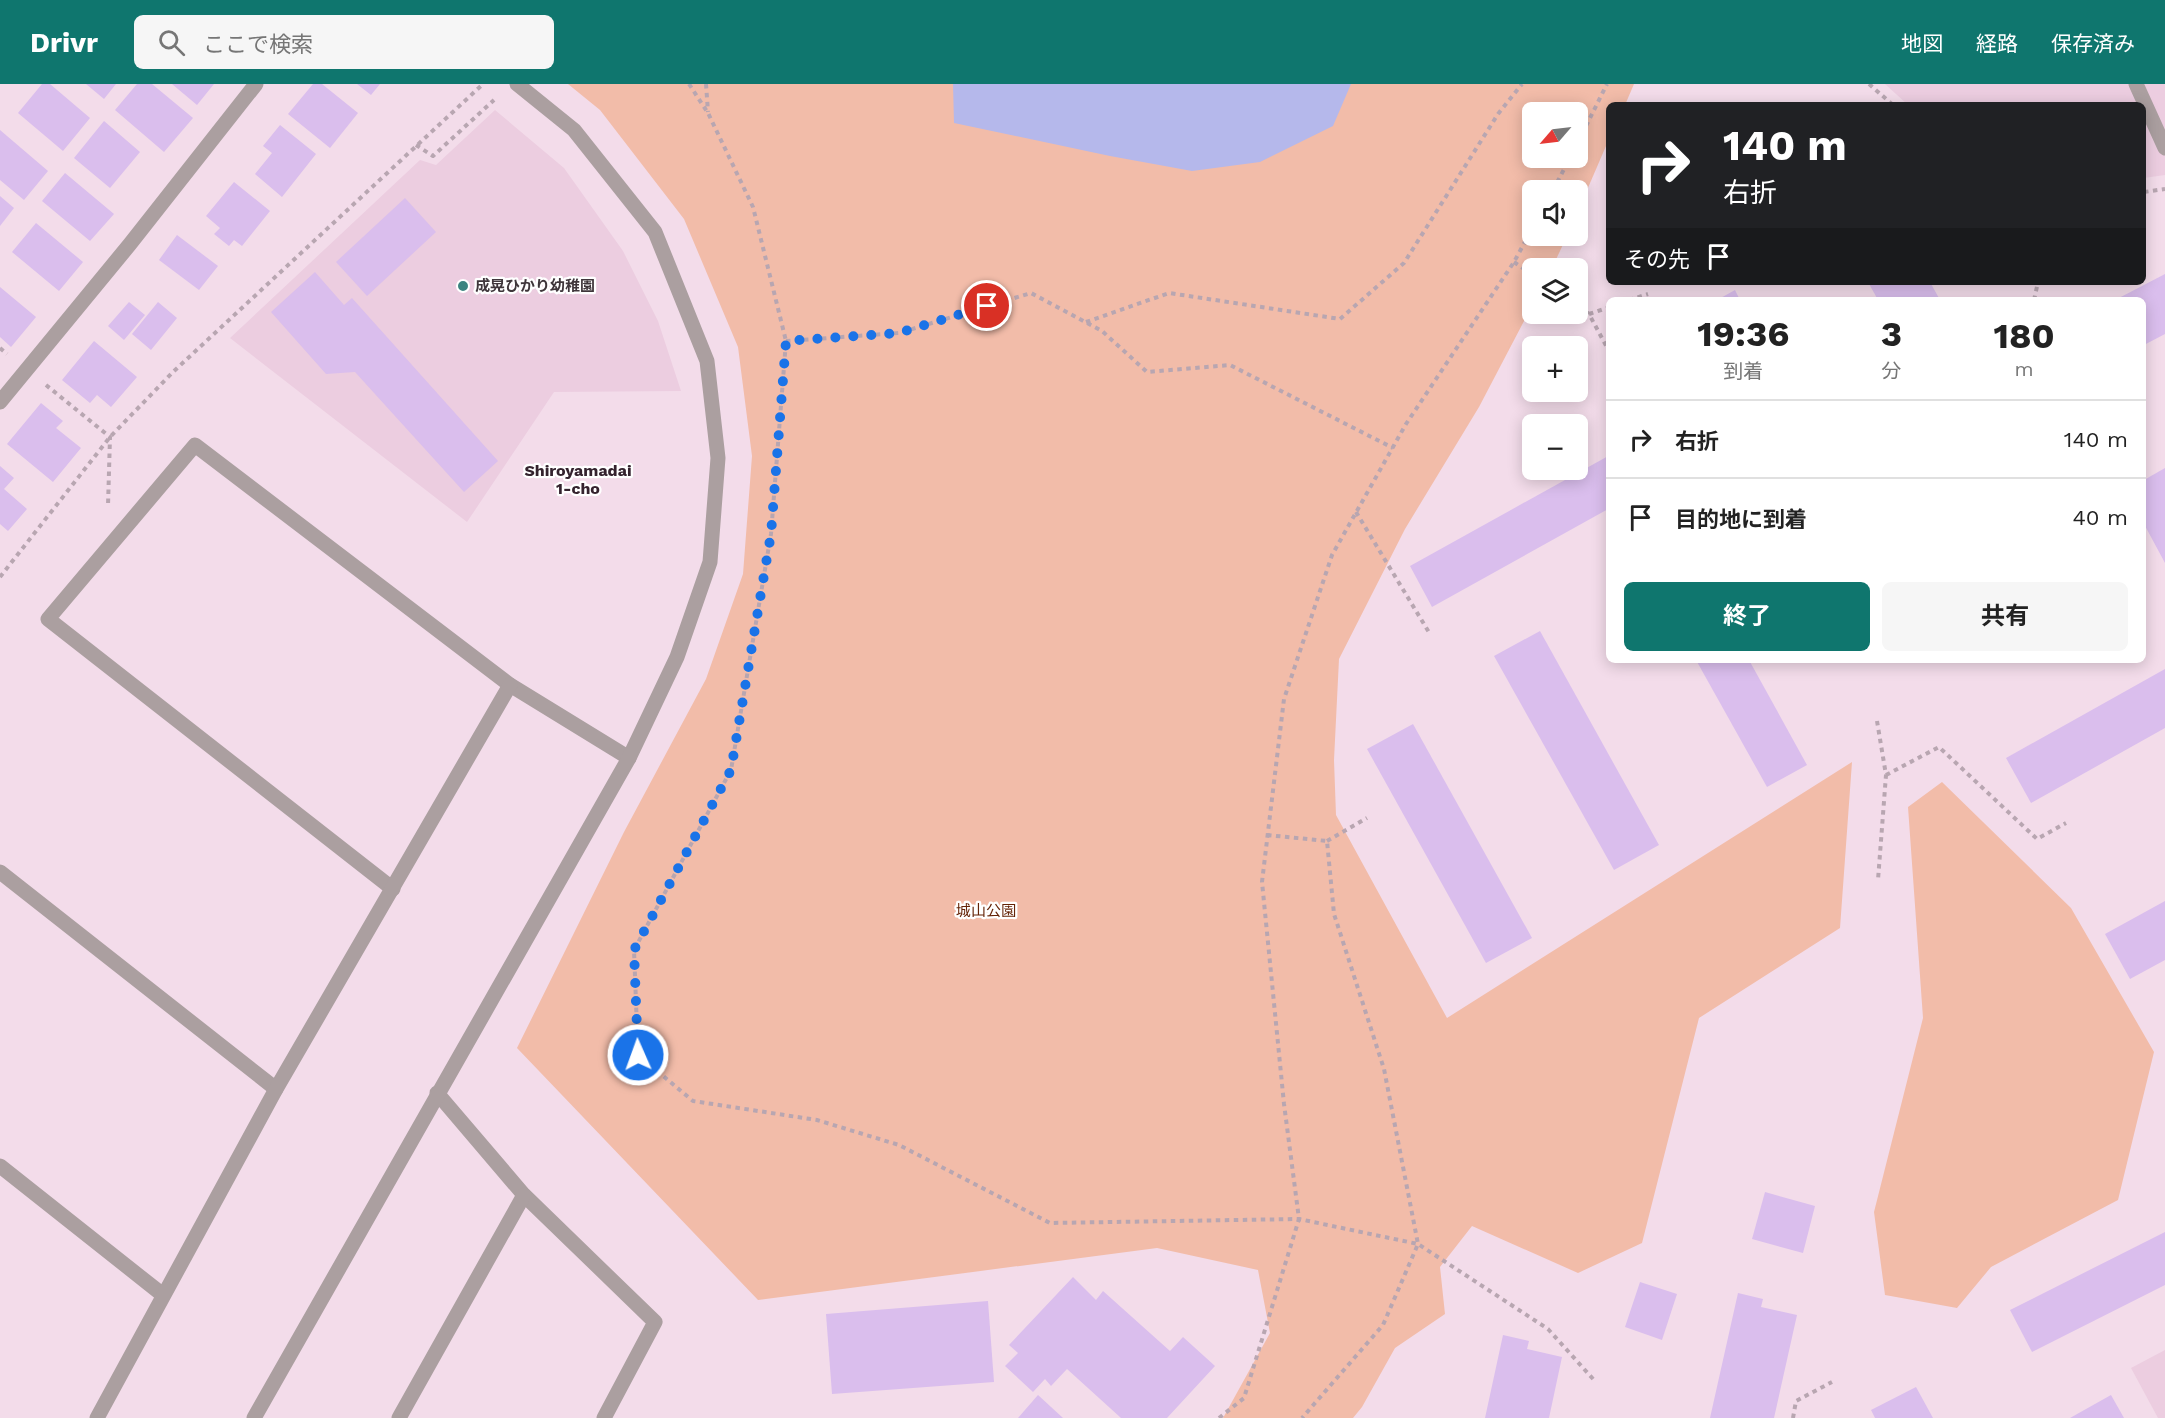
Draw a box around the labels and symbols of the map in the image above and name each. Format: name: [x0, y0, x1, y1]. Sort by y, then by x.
north arrow: [1522, 102, 1588, 168]
place label: 成晃ひかり幼稚園: [475, 277, 595, 295]
marker: 成晃ひかり幼稚園: [456, 279, 470, 293]
pin: [961, 280, 1012, 331]
district label: Shiroyamadai 1-cho: [524, 461, 632, 498]
park label: 城山公園: [956, 902, 1016, 920]
position arrow: [606, 1023, 670, 1087]

